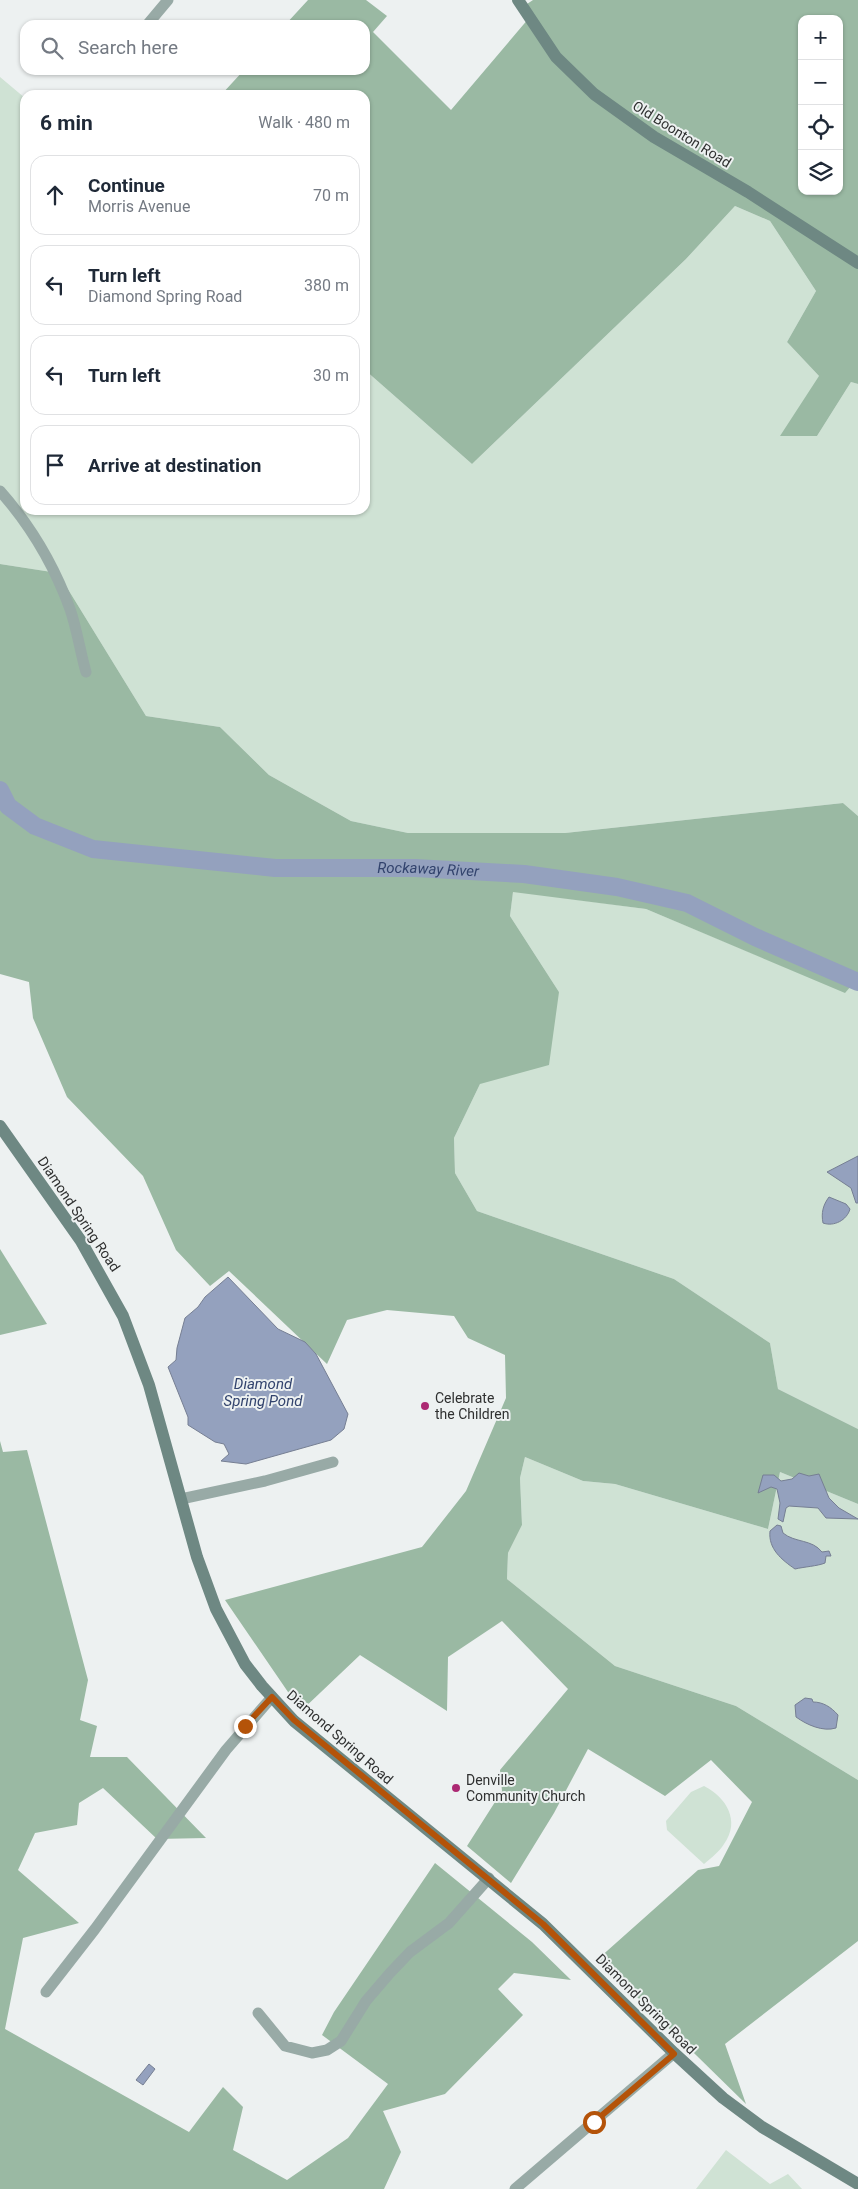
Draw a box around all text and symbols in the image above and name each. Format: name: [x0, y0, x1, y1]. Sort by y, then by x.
map controls: [798, 15, 843, 195]
button: +: [798, 15, 843, 60]
search box: [20, 20, 370, 75]
icon: search: [38, 34, 66, 62]
text: Search here: [78, 36, 178, 59]
button: −: [798, 60, 843, 105]
street label: Old Boonton Road: [630, 97, 734, 171]
button: locate: [798, 105, 843, 150]
text: 6 min: [40, 111, 93, 135]
text: Walk · 480 m: [258, 113, 350, 132]
button: layers: [798, 150, 843, 195]
text: Continue: [88, 174, 165, 197]
icon: ahead: [41, 181, 69, 209]
text: 70 m: [313, 186, 349, 205]
text: Morris Avenue: [88, 197, 190, 216]
text: Turn left: [88, 264, 161, 287]
icon: left: [41, 271, 69, 299]
text: 380 m: [304, 276, 349, 295]
text: Diamond Spring Road: [88, 287, 242, 306]
icon: left: [41, 361, 69, 389]
text: Turn left: [88, 364, 161, 387]
text: 30 m: [313, 366, 349, 385]
icon: arrive: [41, 451, 69, 479]
text: Arrive at destination: [88, 454, 261, 477]
water label: Rockaway River: [377, 859, 480, 881]
street label: Diamond Spring Road: [35, 1154, 123, 1274]
water label: Diamond Spring Pond: [224, 1375, 303, 1410]
place label: Celebrate the Children: [435, 1390, 509, 1422]
marker: Celebrate the Children: [419, 1400, 431, 1412]
street label: Diamond Spring Road: [284, 1687, 396, 1787]
route end: [234, 1715, 257, 1738]
place label: Denville Community Church: [466, 1772, 585, 1804]
marker: Denville Community Church: [450, 1782, 462, 1794]
street label: Diamond Spring Road: [593, 1951, 699, 2057]
route start: [583, 2111, 606, 2134]

